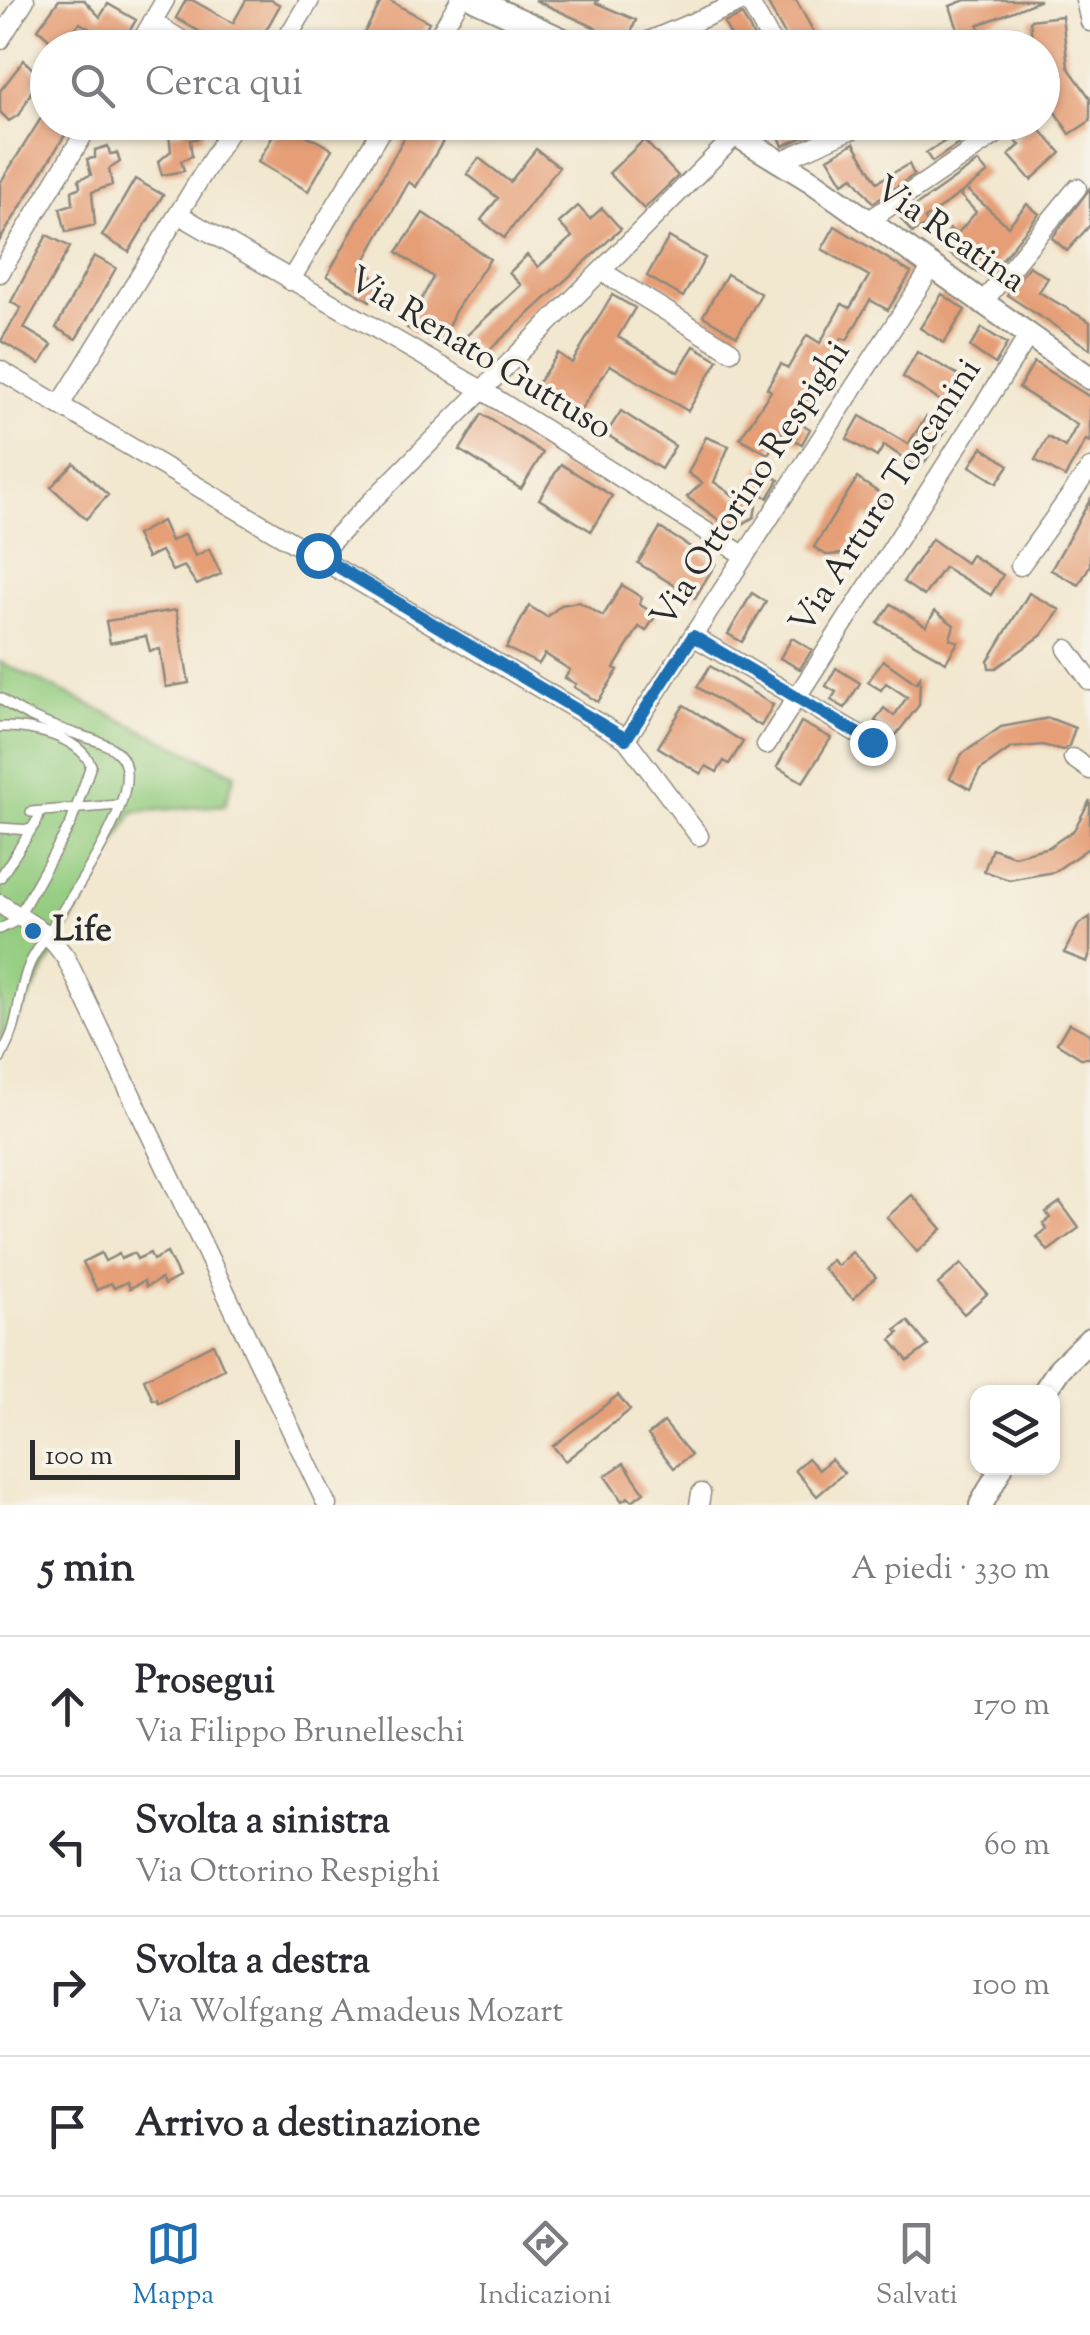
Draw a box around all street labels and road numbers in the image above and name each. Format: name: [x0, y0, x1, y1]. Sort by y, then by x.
street label: Via Reatina: [863, 165, 1035, 307]
street label: Via Renato Guttuso: [337, 256, 621, 454]
street label: Via Ottorino Respighi: [640, 331, 864, 639]
street label: Via Arturo Toscanini: [778, 349, 996, 645]

